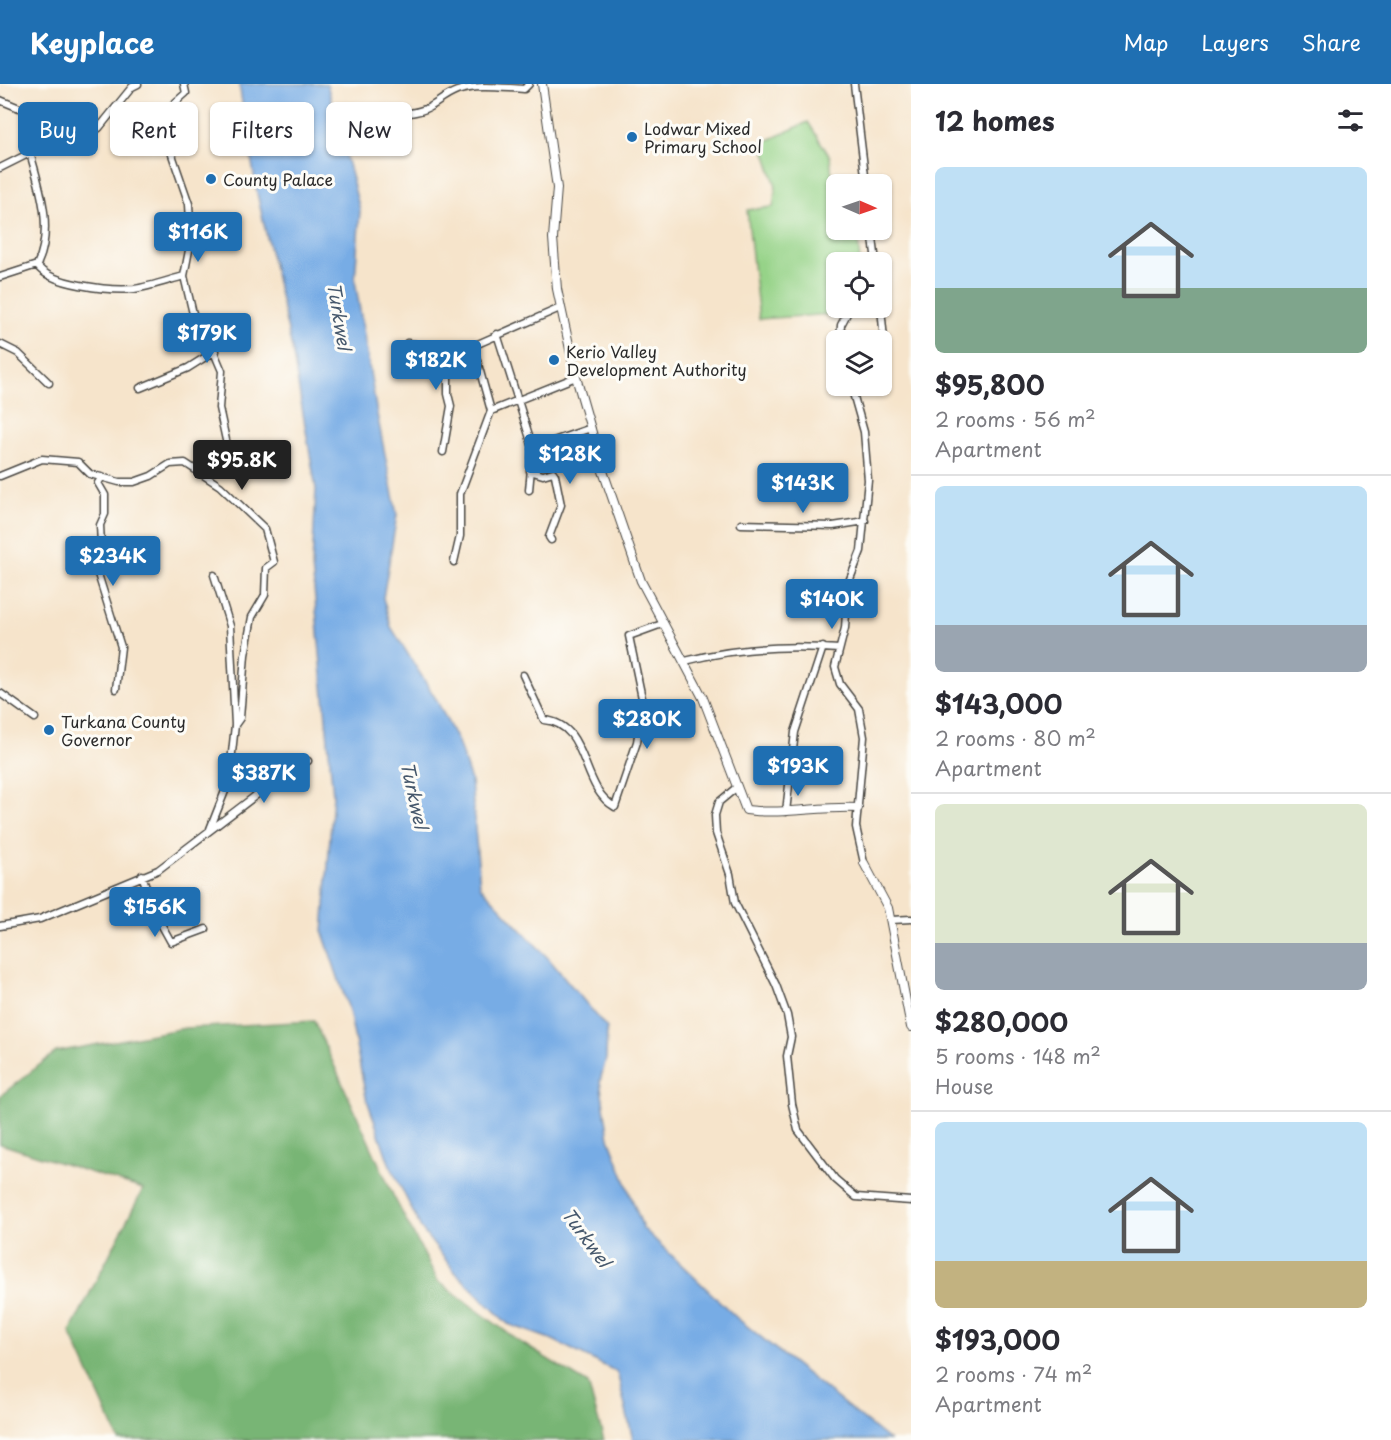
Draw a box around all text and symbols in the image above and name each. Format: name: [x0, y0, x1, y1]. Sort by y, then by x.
text: Keyplace: [30, 21, 155, 64]
text: Map: [1124, 26, 1168, 58]
text: Layers: [1201, 26, 1269, 58]
text: Share: [1302, 26, 1361, 58]
text: 12 homes: [935, 101, 1055, 140]
chip: Buy: [18, 102, 98, 156]
chip: Rent: [110, 102, 198, 156]
chip: Filters: [210, 102, 314, 156]
chip: New: [326, 102, 412, 156]
icon: filters: [1334, 104, 1367, 137]
place label: Lodwar Mixed Primary School: [644, 116, 762, 158]
marker: Lodwar Mixed Primary School: [625, 130, 639, 144]
place label: County Palace: [223, 167, 333, 191]
marker: County Palace: [204, 172, 218, 186]
north arrow: [826, 174, 892, 240]
map controls: [826, 174, 892, 396]
icon: home: [1097, 206, 1205, 314]
pin: $116K: [156, 212, 240, 263]
text: $116K: [168, 216, 228, 246]
button: locate: [826, 252, 892, 318]
water label: Turkwel: [321, 280, 359, 355]
pin: $179K: [165, 313, 249, 364]
text: $179K: [177, 317, 237, 347]
button: layers: [826, 330, 892, 396]
place label: Kerio Valley Development Authority: [566, 339, 747, 381]
pin: $182K: [394, 340, 478, 391]
text: $182K: [405, 344, 467, 374]
marker: Kerio Valley Development Authority: [547, 353, 561, 367]
text: $95,800: [935, 365, 1045, 404]
text: 2 rooms · 56 m²: [935, 404, 1096, 434]
pin: $128K: [528, 434, 612, 485]
text: Apartment: [935, 434, 1042, 464]
text: $128K: [538, 438, 602, 468]
pin: $95.8K: [193, 440, 291, 491]
text: $95.8K: [207, 444, 277, 474]
pin: $143K: [761, 463, 845, 514]
text: $143K: [771, 467, 835, 497]
icon: home: [1097, 525, 1205, 633]
pin: $234K: [71, 536, 155, 587]
text: $234K: [79, 540, 147, 570]
pin: $140K: [790, 579, 874, 630]
text: $140K: [800, 583, 864, 613]
text: $143,000: [935, 684, 1063, 723]
pin: $280K: [605, 699, 689, 750]
text: $280K: [612, 703, 682, 733]
place label: Turkana County Governor: [61, 709, 186, 751]
marker: Turkana County Governor: [42, 723, 56, 737]
text: 2 rooms · 80 m²: [935, 723, 1096, 753]
pin: $193K: [756, 746, 840, 797]
text: $193K: [767, 750, 829, 780]
pin: $387K: [222, 753, 306, 804]
text: Apartment: [935, 753, 1042, 783]
text: $387K: [232, 757, 296, 787]
water label: Turkwel: [395, 759, 436, 834]
icon: home: [1097, 843, 1205, 951]
pin: $156K: [113, 887, 197, 938]
text: $156K: [123, 891, 187, 921]
text: $280,000: [935, 1002, 1068, 1041]
text: 5 rooms · 148 m²: [935, 1041, 1101, 1071]
text: House: [935, 1071, 994, 1101]
icon: home: [1097, 1161, 1205, 1269]
water label: Turkwel: [556, 1202, 620, 1275]
text: $193,000: [935, 1320, 1060, 1359]
text: 2 rooms · 74 m²: [935, 1359, 1092, 1389]
text: Apartment: [935, 1389, 1042, 1419]

